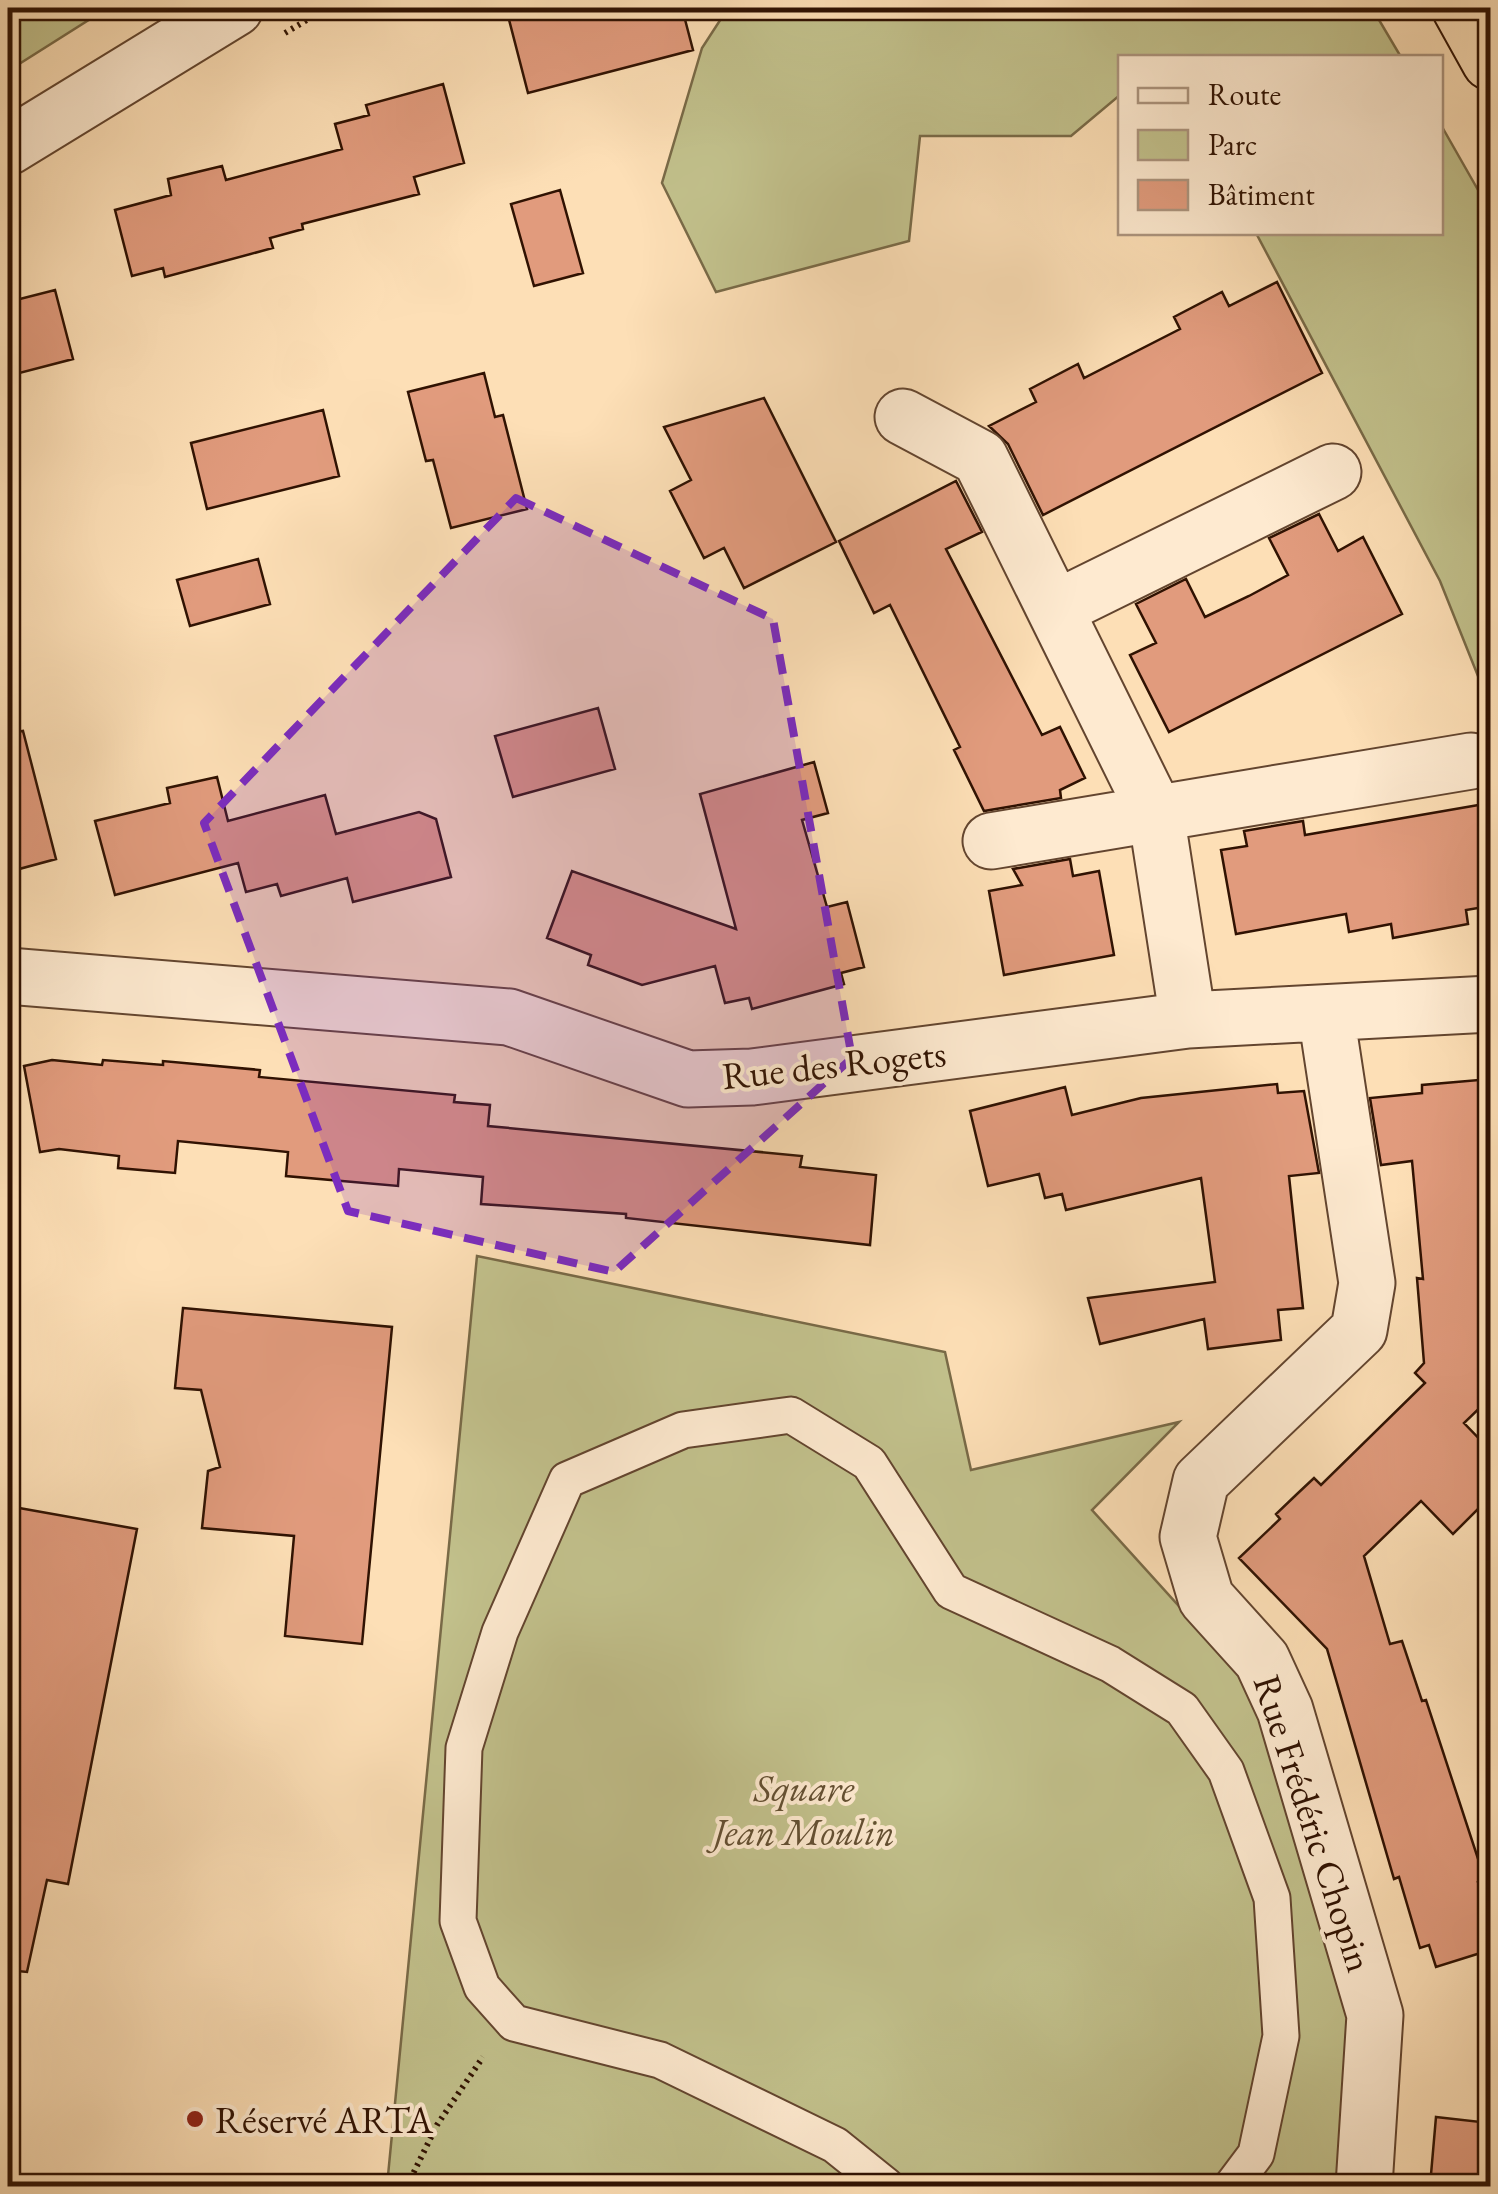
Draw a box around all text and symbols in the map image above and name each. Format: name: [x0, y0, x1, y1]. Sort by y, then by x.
legend: [1118, 55, 1443, 235]
text: Route: [1208, 75, 1281, 114]
text: Parc: [1208, 125, 1257, 164]
text: Bâtiment: [1208, 175, 1315, 214]
street label: Rue des Rogets: [720, 1028, 948, 1100]
street label: Rue Frédéric Chopin: [1243, 1668, 1385, 1978]
park label: Square Jean Moulin: [706, 1763, 895, 1856]
place label: Réservé ARTA: [215, 2095, 434, 2144]
marker: Réservé ARTA: [184, 2108, 206, 2130]

